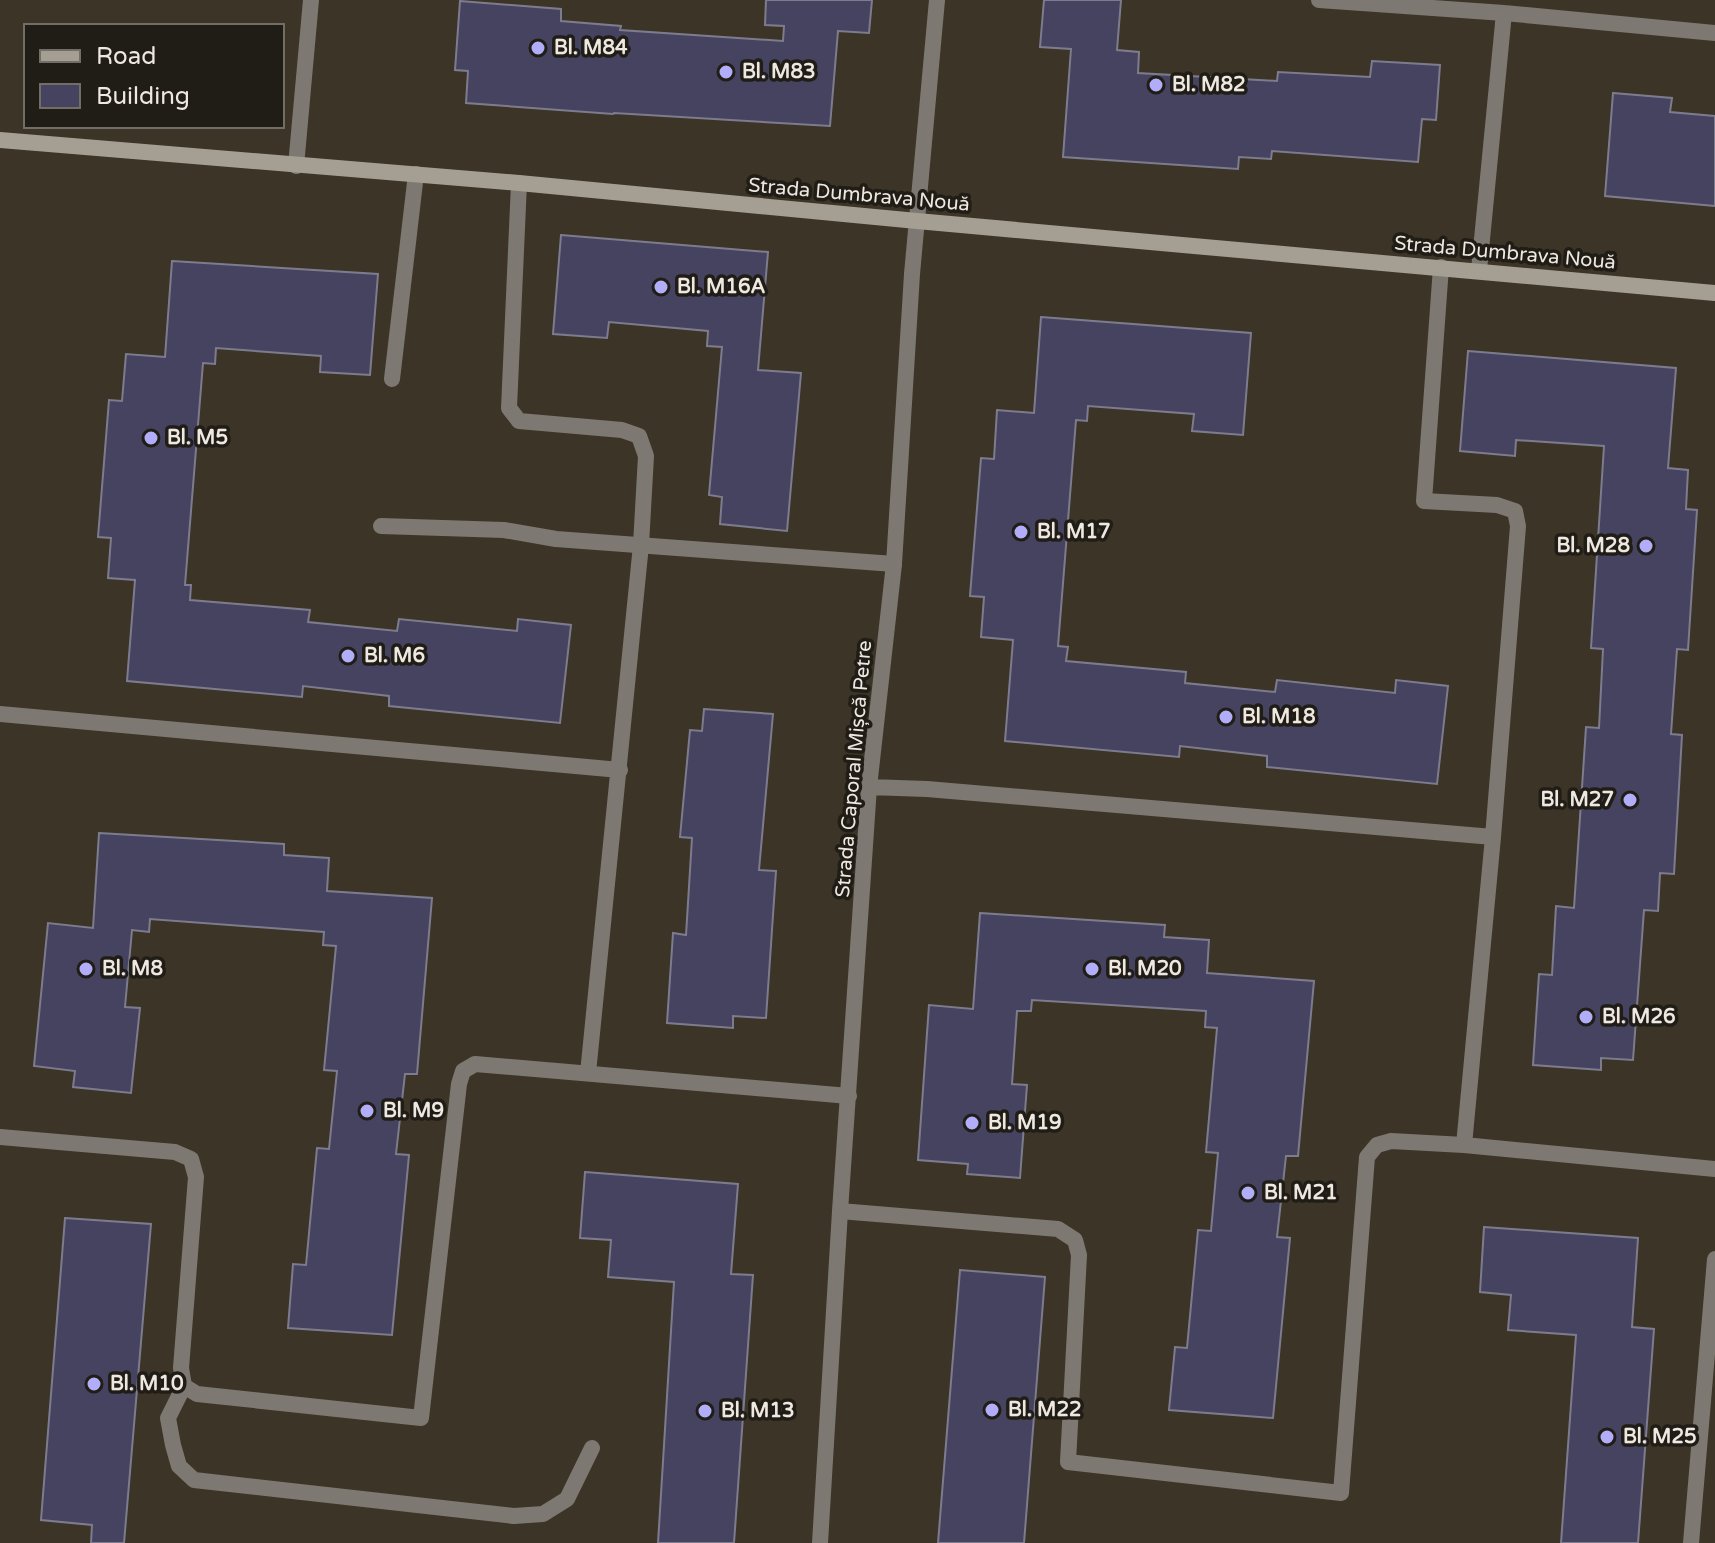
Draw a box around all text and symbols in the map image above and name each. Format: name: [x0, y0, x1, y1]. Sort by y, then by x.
legend: [24, 24, 284, 128]
place label: Bl. M84: [554, 36, 628, 60]
marker: Bl. M84: [529, 39, 547, 57]
text: Road: [96, 42, 156, 71]
place label: Bl. M83: [742, 60, 816, 84]
marker: Bl. M83: [717, 63, 735, 81]
place label: Bl. M82: [1172, 73, 1246, 97]
marker: Bl. M82: [1147, 76, 1165, 94]
text: Building: [96, 82, 190, 111]
street label: Strada Dumbrava Nouă: [747, 173, 971, 217]
street label: Strada Dumbrava Nouă: [1393, 231, 1617, 275]
place label: Bl. M16A: [677, 275, 766, 299]
marker: Bl. M16A: [652, 278, 670, 296]
place label: Bl. M5: [167, 426, 228, 450]
marker: Bl. M5: [142, 429, 160, 447]
place label: Bl. M17: [1037, 520, 1111, 544]
marker: Bl. M17: [1012, 523, 1030, 541]
place label: Bl. M28: [1556, 534, 1630, 558]
marker: Bl. M28: [1637, 537, 1655, 555]
street label: Strada Caporal Mișcă Petre: [831, 639, 877, 899]
place label: Bl. M6: [364, 644, 425, 668]
marker: Bl. M6: [339, 647, 357, 665]
place label: Bl. M18: [1242, 705, 1316, 729]
marker: Bl. M18: [1217, 708, 1235, 726]
place label: Bl. M27: [1540, 788, 1614, 812]
marker: Bl. M27: [1621, 791, 1639, 809]
place label: Bl. M8: [102, 957, 163, 981]
place label: Bl. M20: [1108, 957, 1182, 981]
marker: Bl. M8: [77, 960, 95, 978]
marker: Bl. M20: [1083, 960, 1101, 978]
place label: Bl. M26: [1602, 1005, 1676, 1029]
marker: Bl. M26: [1577, 1008, 1595, 1026]
place label: Bl. M9: [383, 1099, 444, 1123]
marker: Bl. M9: [358, 1102, 376, 1120]
place label: Bl. M19: [988, 1111, 1062, 1135]
marker: Bl. M19: [963, 1114, 981, 1132]
place label: Bl. M21: [1264, 1181, 1338, 1205]
marker: Bl. M21: [1239, 1184, 1257, 1202]
place label: Bl. M10: [110, 1372, 184, 1396]
marker: Bl. M10: [85, 1375, 103, 1393]
place label: Bl. M22: [1008, 1398, 1082, 1422]
place label: Bl. M13: [721, 1399, 795, 1423]
marker: Bl. M22: [983, 1401, 1001, 1419]
marker: Bl. M13: [696, 1402, 714, 1420]
place label: Bl. M25: [1623, 1425, 1697, 1449]
marker: Bl. M25: [1598, 1428, 1616, 1446]

